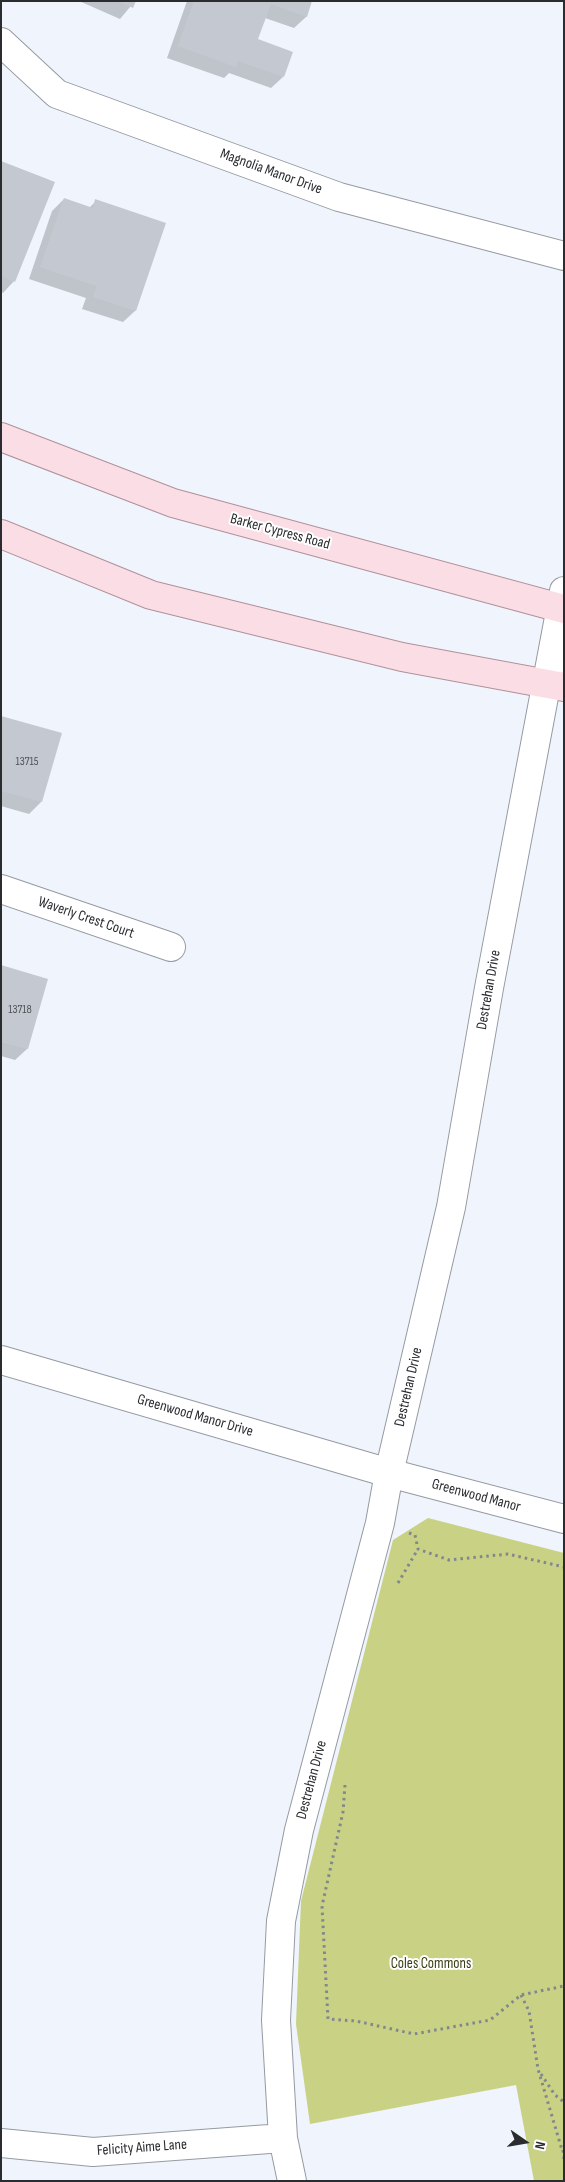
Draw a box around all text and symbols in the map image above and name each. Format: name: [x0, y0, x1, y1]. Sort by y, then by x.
street label: Magnolia Manor Drive: [217, 145, 325, 199]
street label: Barker Cypress Road: [228, 510, 332, 554]
house number: 13715: [15, 755, 39, 769]
street label: Waverly Crest Court: [36, 893, 136, 943]
street label: Destrehan Drive: [473, 949, 505, 1031]
house number: 13718: [8, 1003, 32, 1017]
street label: Destrehan Drive: [391, 1346, 427, 1428]
street label: Greenwood Manor Drive: [135, 1391, 255, 1441]
street label: Greenwood Manor: [430, 1476, 522, 1516]
street label: Destrehan Drive: [293, 1739, 331, 1821]
park label: Coles Commons: [391, 1955, 471, 1973]
north arrow: [500, 2117, 550, 2167]
street label: Felicity Aime Lane: [96, 2136, 188, 2160]
text: N: [531, 2140, 549, 2151]

